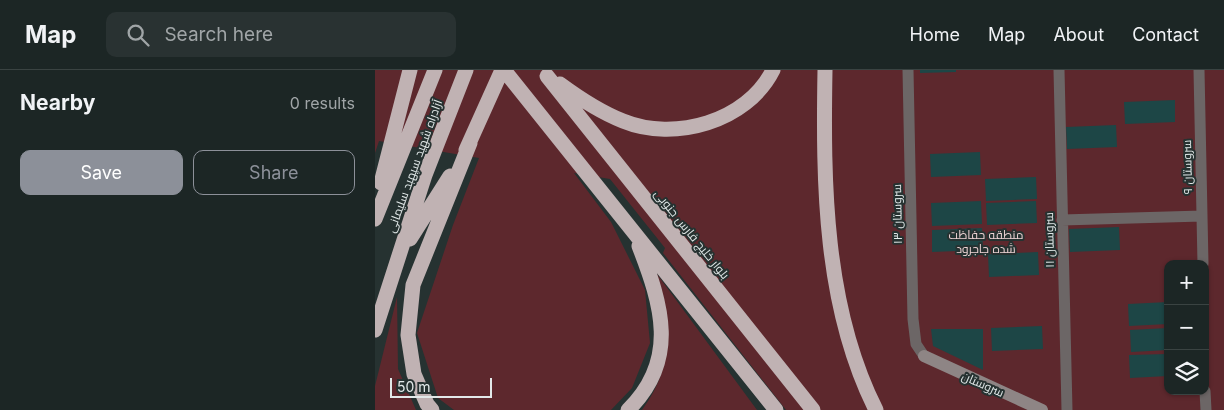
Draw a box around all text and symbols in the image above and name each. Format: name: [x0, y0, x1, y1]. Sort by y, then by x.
search box: [106, 12, 456, 57]
text: Map: [25, 20, 76, 49]
icon: search: [124, 21, 152, 49]
text: Search here: [164, 23, 273, 46]
text: Home: [910, 24, 960, 45]
text: Map: [988, 24, 1025, 45]
text: About: [1053, 24, 1104, 45]
text: Contact: [1132, 24, 1199, 45]
text: Nearby: [20, 90, 95, 115]
text: 0 results: [290, 93, 355, 113]
street label: آزادراه شهید سپهبد سلیمانی: [383, 97, 446, 235]
street label: سروستان ۹: [1179, 140, 1195, 194]
button: Save: [20, 150, 183, 195]
button: Share: [193, 150, 355, 195]
street label: سروستان ۱۳: [889, 184, 905, 244]
street label: بلوار خلیج فارس جنوبی: [650, 186, 733, 283]
street label: سروستان ۱۱: [1041, 212, 1057, 268]
park label: منطقه حفاظت شده جاجرود: [949, 227, 1023, 256]
map controls: [1164, 260, 1209, 395]
button: +: [1164, 260, 1209, 305]
button: −: [1164, 305, 1209, 350]
button: layers: [1164, 350, 1209, 395]
street label: سروستان: [959, 368, 1007, 400]
scale bar: [390, 375, 493, 398]
text: 50 m: [397, 378, 431, 395]

